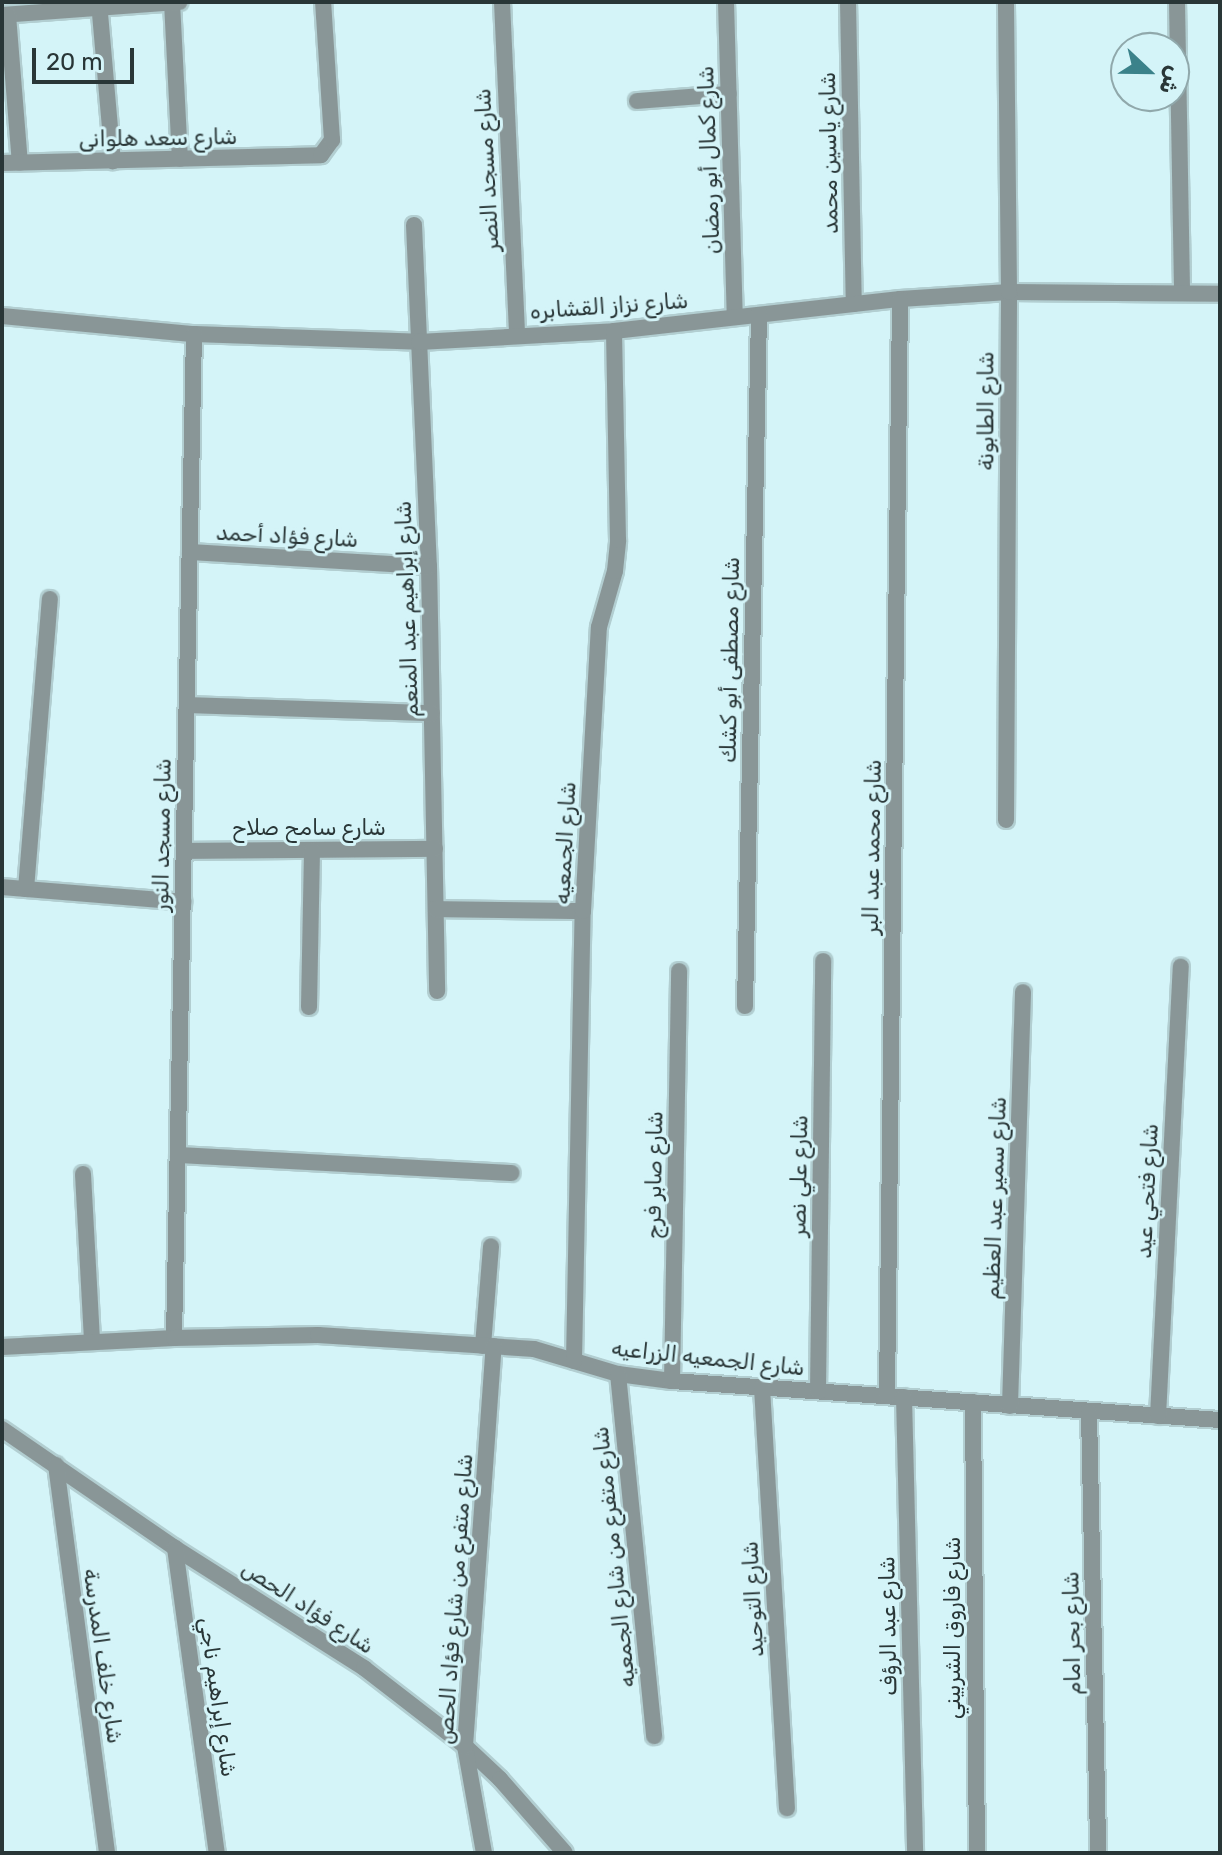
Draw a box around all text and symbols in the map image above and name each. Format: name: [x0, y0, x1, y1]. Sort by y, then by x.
scale bar: [36, 32, 138, 82]
north arrow: [1110, 32, 1190, 112]
text: 20 m: [46, 48, 103, 76]
text: ش: [1153, 62, 1189, 98]
street label: شارع كمال أبو رمضان: [693, 65, 725, 255]
street label: شارع ياسين محمد: [814, 72, 844, 234]
street label: شارع مسجد النصر: [470, 88, 504, 252]
street label: شارع سعد هلوانى: [78, 123, 238, 153]
street label: شارع نزاز القشابره: [529, 287, 689, 325]
street label: شارع الطابونة: [973, 351, 999, 471]
street label: شارع إبراهيم عبد المنعم: [390, 500, 424, 718]
street label: شارع فؤاد أحمد: [215, 519, 359, 553]
street label: شارع مصطفى أبو كشك: [715, 557, 745, 763]
street label: شارع مسجد النور: [147, 758, 177, 912]
street label: شارع محمد عبد البر: [857, 759, 887, 935]
street label: شارع الجمعيه: [549, 781, 581, 905]
street label: شارع سامح صلاح: [232, 815, 386, 841]
street label: شارع سمير عبد العظيم: [978, 1096, 1012, 1300]
street label: شارع صابر فرج: [640, 1111, 668, 1239]
street label: شارع علي نصر: [785, 1115, 813, 1237]
street label: شارع فتحي عيد: [1130, 1123, 1164, 1259]
street label: شارع الجمعيه الزراعيه: [610, 1335, 806, 1381]
street label: شارع متفرع من شارع الجمعيه: [587, 1425, 641, 1689]
street label: شارع متفرع من شارع فؤاد الحص: [432, 1453, 478, 1745]
street label: شارع فاروق الشربيني: [940, 1537, 966, 1719]
street label: شارع التوحيد: [737, 1540, 769, 1658]
street label: شارع فؤاد الحص: [237, 1554, 379, 1660]
street label: شارع عبد الرؤف: [874, 1556, 902, 1696]
street label: شارع خلف المدرسة: [78, 1567, 128, 1745]
street label: شارع بحر امام: [1058, 1571, 1086, 1695]
street label: شارع إبراهيم ناجي: [194, 1615, 242, 1779]

